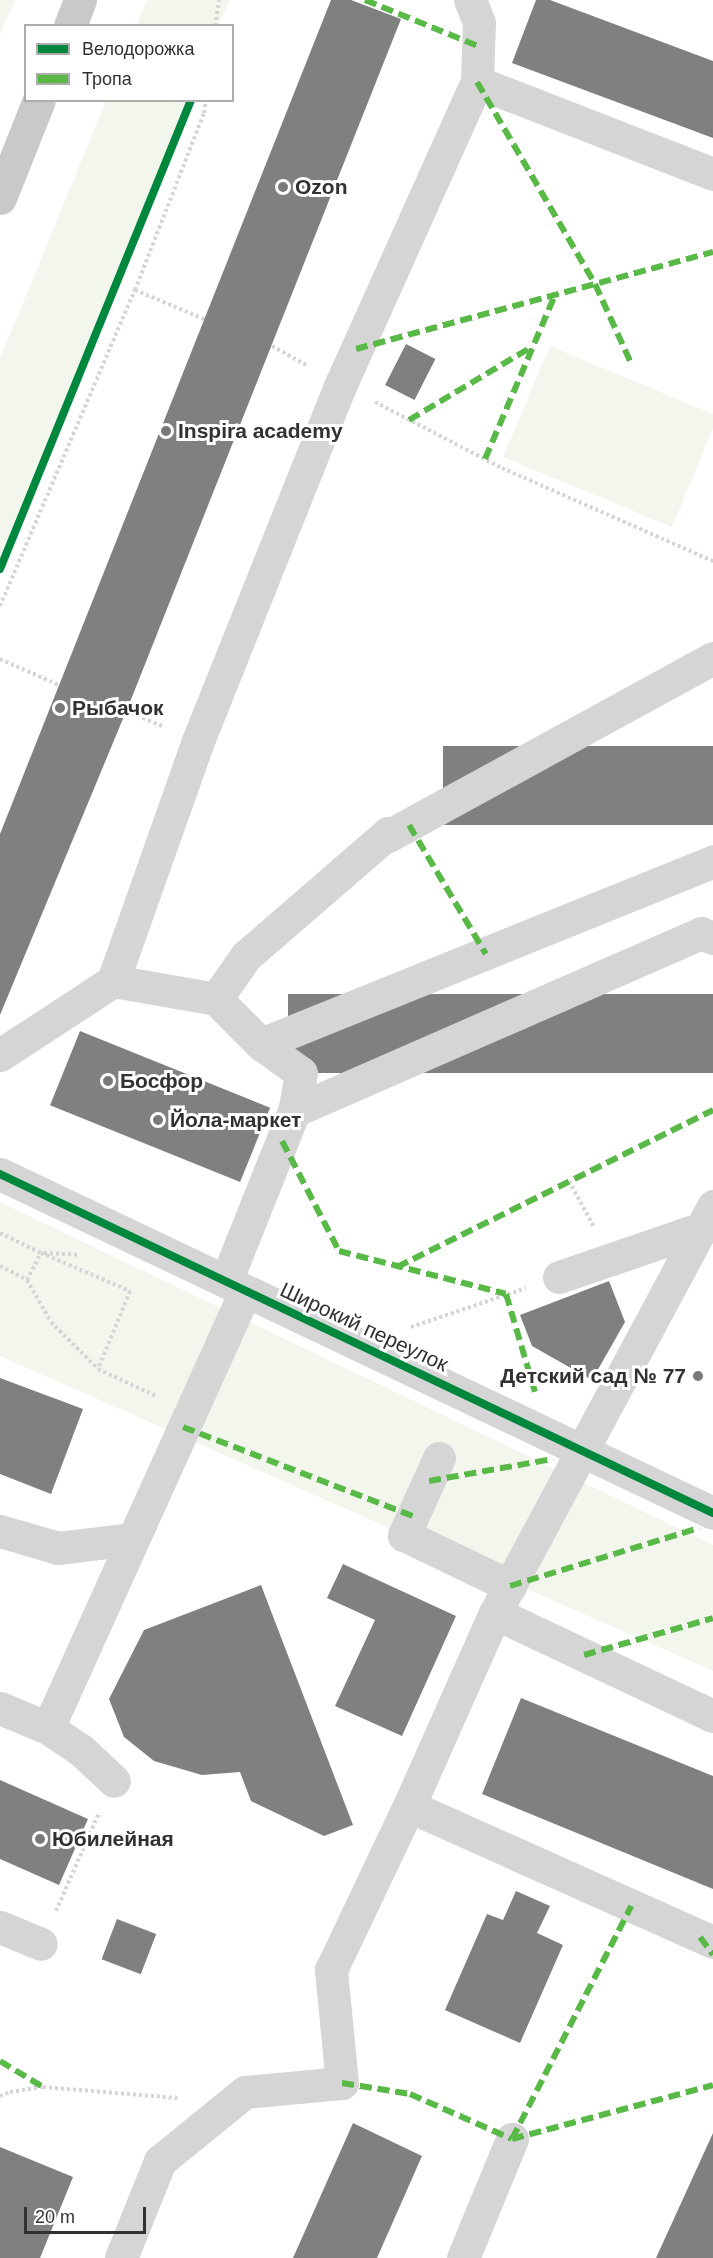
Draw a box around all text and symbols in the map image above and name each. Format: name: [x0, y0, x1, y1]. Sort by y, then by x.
legend: [24, 24, 234, 102]
text: Велодорожка: [82, 39, 194, 59]
text: Тропа: [82, 69, 132, 89]
place label: Ozon: [295, 174, 347, 200]
marker: Ozon: [276, 180, 290, 194]
place label: Inspira academy: [178, 418, 343, 444]
marker: Inspira academy: [159, 424, 173, 438]
place label: Рыбачок: [72, 695, 164, 721]
marker: Рыбачок: [53, 701, 67, 715]
place label: Босфор: [120, 1068, 203, 1094]
marker: Босфор: [101, 1074, 115, 1088]
place label: Йола-маркет: [170, 1107, 301, 1133]
marker: Йола-маркет: [151, 1113, 165, 1127]
street label: Широкий переулок: [276, 1277, 452, 1377]
place label: Детский сад № 77: [500, 1363, 686, 1389]
marker: Детский сад № 77: [691, 1369, 705, 1383]
place label: Юбилейная: [52, 1826, 174, 1852]
marker: Юбилейная: [33, 1832, 47, 1846]
scale bar: [27, 2195, 148, 2233]
text: 20 m: [35, 2207, 75, 2227]

